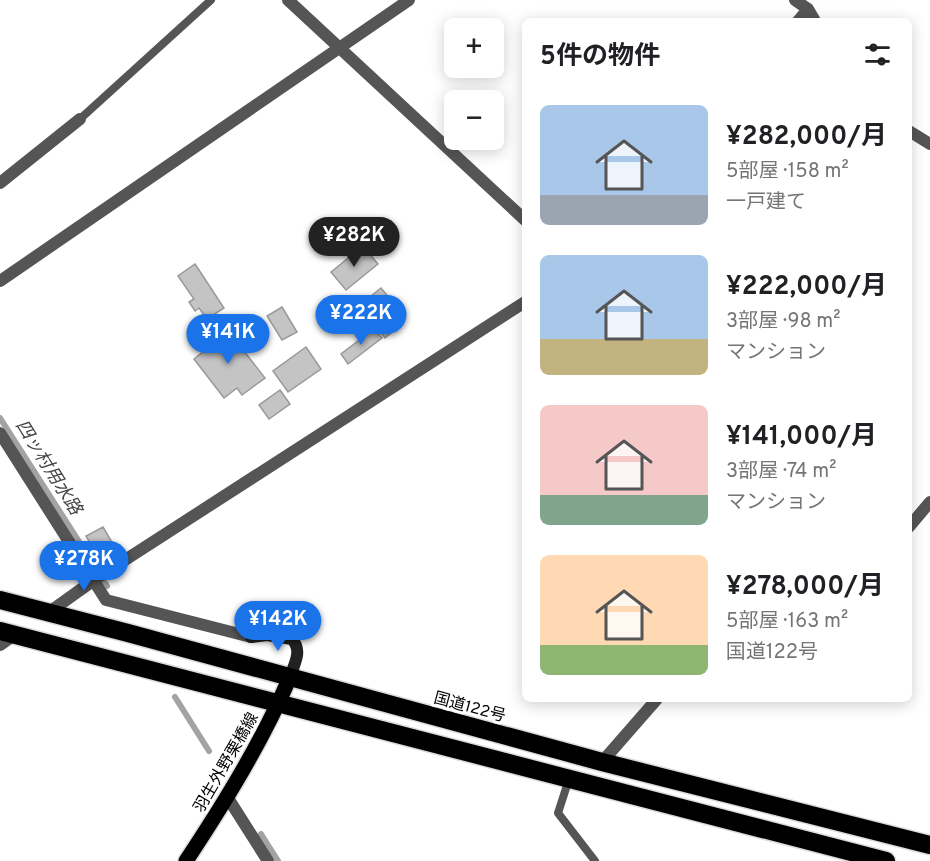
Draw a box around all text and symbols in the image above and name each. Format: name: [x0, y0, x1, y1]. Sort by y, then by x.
map controls: [444, 18, 504, 150]
button: +: [444, 18, 504, 78]
icon: filters: [861, 38, 894, 71]
text: 5件の物件: [540, 41, 660, 74]
button: −: [444, 90, 504, 150]
text: ¥282,000/月: [726, 121, 887, 154]
icon: home: [588, 129, 660, 201]
text: 5部屋 · 158 m²: [726, 159, 849, 185]
text: 一戸建て: [726, 190, 806, 216]
pin: ¥282K: [312, 217, 396, 268]
text: ¥282K: [323, 223, 385, 249]
text: ¥222,000/月: [726, 271, 887, 304]
icon: home: [588, 279, 660, 351]
pin: ¥222K: [319, 295, 403, 346]
text: ¥222K: [330, 301, 393, 327]
text: 3部屋 · 98 m²: [726, 309, 840, 335]
pin: ¥141K: [186, 314, 270, 365]
text: ¥141K: [200, 320, 256, 346]
text: マンション: [726, 340, 826, 366]
water label: 四ッ村用水路: [9, 416, 87, 521]
text: ¥141,000/月: [726, 421, 877, 454]
icon: home: [588, 429, 660, 501]
text: 3部屋 · 74 m²: [726, 459, 836, 485]
text: マンション: [726, 490, 826, 516]
pin: ¥278K: [42, 541, 126, 592]
text: ¥278K: [54, 547, 114, 573]
text: ¥278,000/月: [726, 571, 884, 604]
icon: home: [588, 579, 660, 651]
pin: ¥142K: [236, 601, 320, 652]
text: ¥142K: [248, 607, 308, 633]
text: 5部屋 · 163 m²: [726, 609, 848, 635]
text: 国道122号: [726, 640, 818, 666]
street label: 国道122号: [431, 689, 508, 727]
street label: 羽生外野栗橋線: [190, 709, 263, 817]

